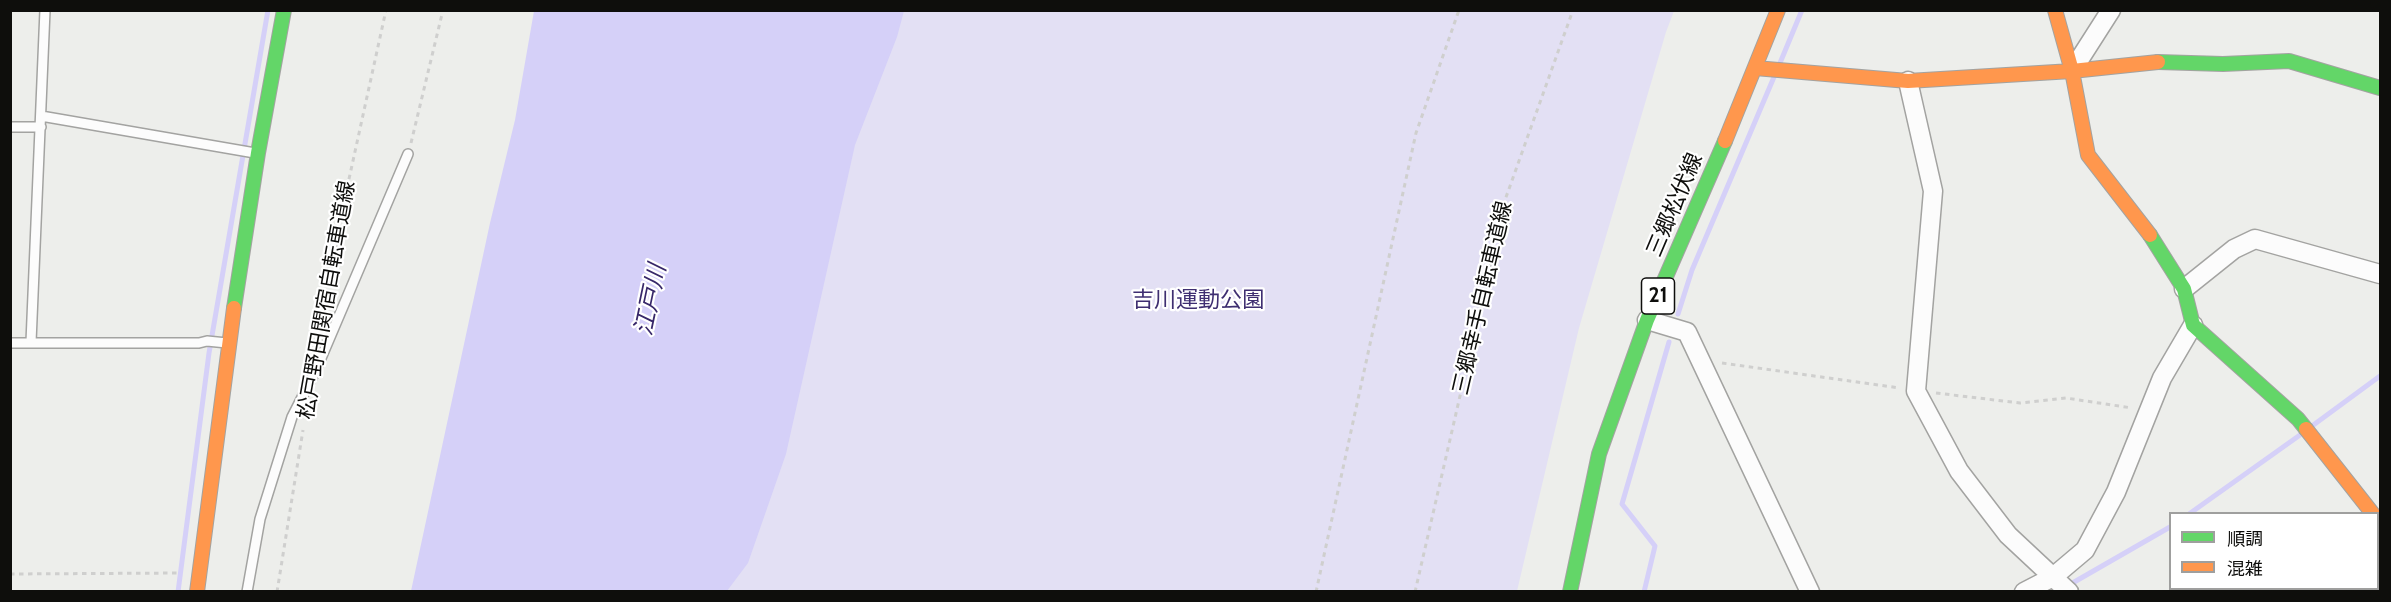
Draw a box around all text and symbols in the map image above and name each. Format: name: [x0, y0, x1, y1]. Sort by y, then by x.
street label: 三郷松伏線: [1641, 149, 1709, 261]
street label: 松戸野田関宿自転車道線: [293, 179, 361, 421]
street label: 三郷幸手自転車道線: [1448, 199, 1518, 397]
water label: 江戸川: [629, 262, 673, 338]
road number: 21: [1642, 278, 1674, 314]
park label: 吉川運動公園: [1132, 288, 1264, 314]
legend: [2169, 512, 2379, 590]
text: 順調: [2227, 528, 2263, 550]
text: 混雑: [2227, 558, 2263, 580]

